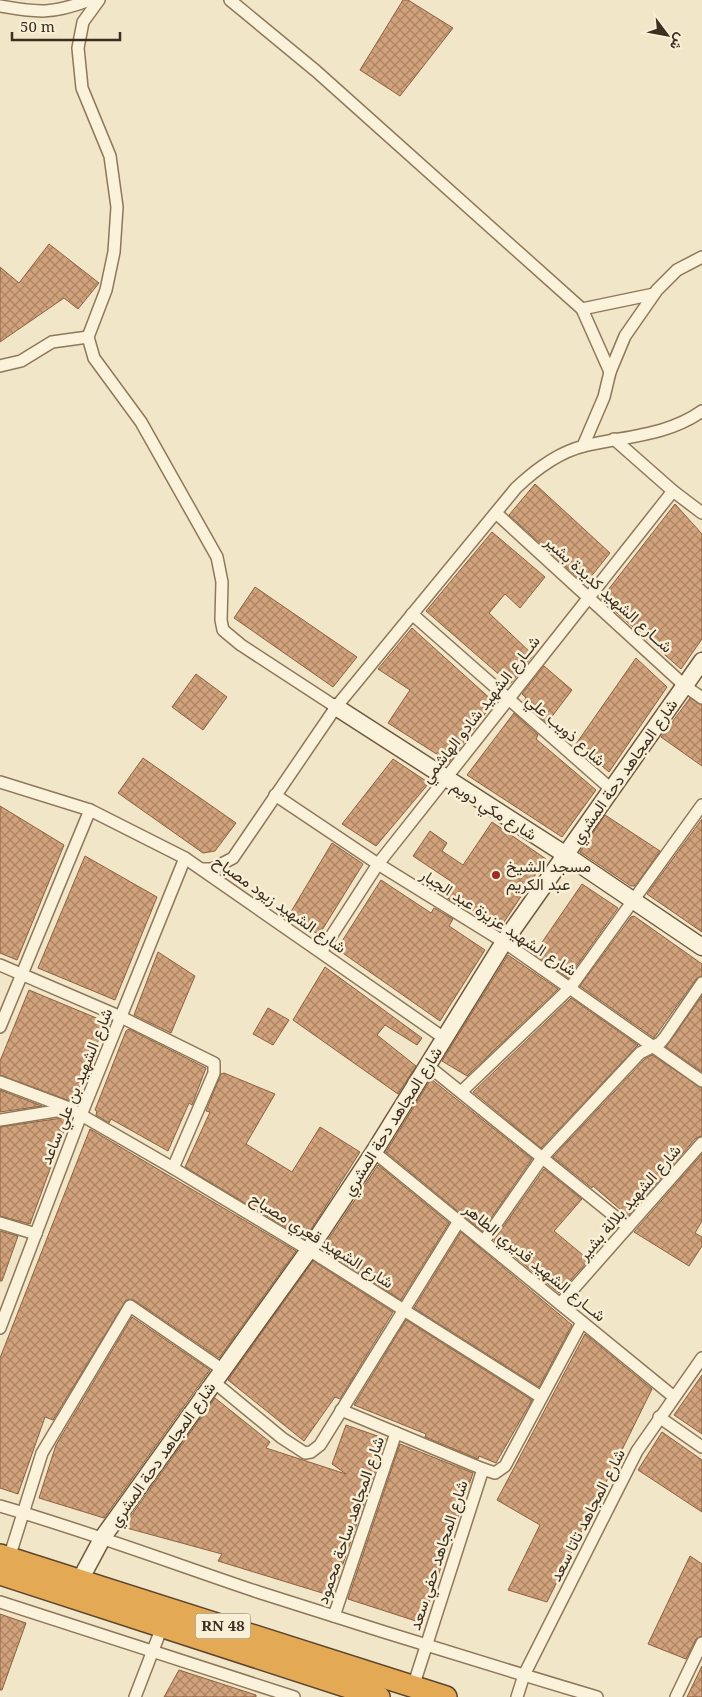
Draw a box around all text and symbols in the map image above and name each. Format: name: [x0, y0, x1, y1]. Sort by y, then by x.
scale bar: [12, 10, 120, 42]
north arrow: [642, 10, 692, 60]
text: 50 m: [20, 16, 55, 36]
text: ش: [666, 30, 691, 54]
street label: شــارع الشهيد كديدة بشير: [539, 530, 678, 658]
street label: شــارع الشهيد شادو الهاشمي: [415, 630, 547, 789]
street label: شارع ذويب علي: [519, 689, 611, 773]
street label: شارع المجاهد دحة المشري: [566, 694, 685, 849]
street label: شارع مكي دويم: [445, 775, 541, 848]
street label: شارع الشهيد زيود مصباح: [209, 850, 351, 959]
place label: مسجد الشيخ عبد الكريم: [506, 855, 591, 895]
street label: شارع الشهيد عزيزة عبد الجبار: [415, 863, 581, 982]
marker: مسجد الشيخ عبد الكريم: [490, 869, 502, 881]
street label: شارع الشهيد بن علي ساعد: [35, 1005, 120, 1169]
street label: شارع المجاهد دحة المشري: [337, 1042, 449, 1201]
street label: شارع الشهيد بلالة بشير: [572, 1139, 686, 1266]
street label: شارع الشهيد قعري مصباح: [244, 1187, 398, 1296]
street label: شــارع الشهيد قديري الطاهر: [457, 1197, 611, 1329]
street label: شارع المجاهد دحة المشري: [104, 1377, 223, 1532]
street label: شارع المجاهد ساحة محمود: [311, 1433, 390, 1607]
street label: شارع المجاهد تاتا سعد: [544, 1445, 631, 1586]
street label: شارع المجاهد حفي سعد: [403, 1477, 475, 1634]
road number: RN 48: [196, 1614, 250, 1638]

